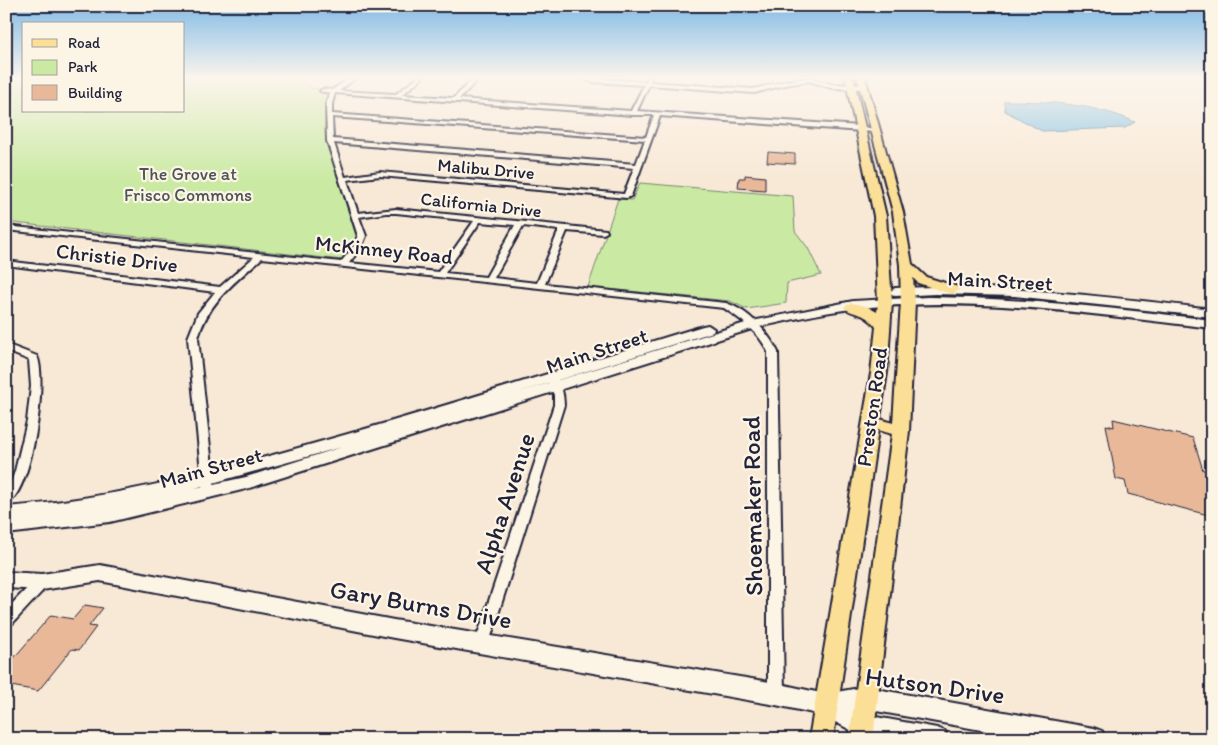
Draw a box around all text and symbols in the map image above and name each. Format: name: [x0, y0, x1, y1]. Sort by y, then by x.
legend: [22, 22, 185, 112]
text: Road: [68, 34, 101, 52]
text: Park: [68, 58, 98, 76]
text: Building: [68, 84, 122, 102]
street label: Malibu Drive: [437, 154, 535, 184]
park label: The Grove at Frisco Commons: [124, 163, 252, 206]
street label: California Drive: [419, 188, 543, 222]
street label: McKinney Road: [314, 230, 454, 269]
street label: Christie Drive: [55, 238, 179, 277]
street label: Main Street: [947, 265, 1053, 296]
street label: Main Street: [543, 322, 651, 379]
street label: Preston Road: [851, 346, 892, 468]
street label: Shoemaker Road: [735, 415, 769, 596]
street label: Alpha Avenue: [467, 429, 541, 577]
street label: Main Street: [157, 442, 265, 493]
street label: Gary Burns Drive: [328, 573, 514, 635]
street label: Hutson Drive: [863, 660, 1007, 710]

